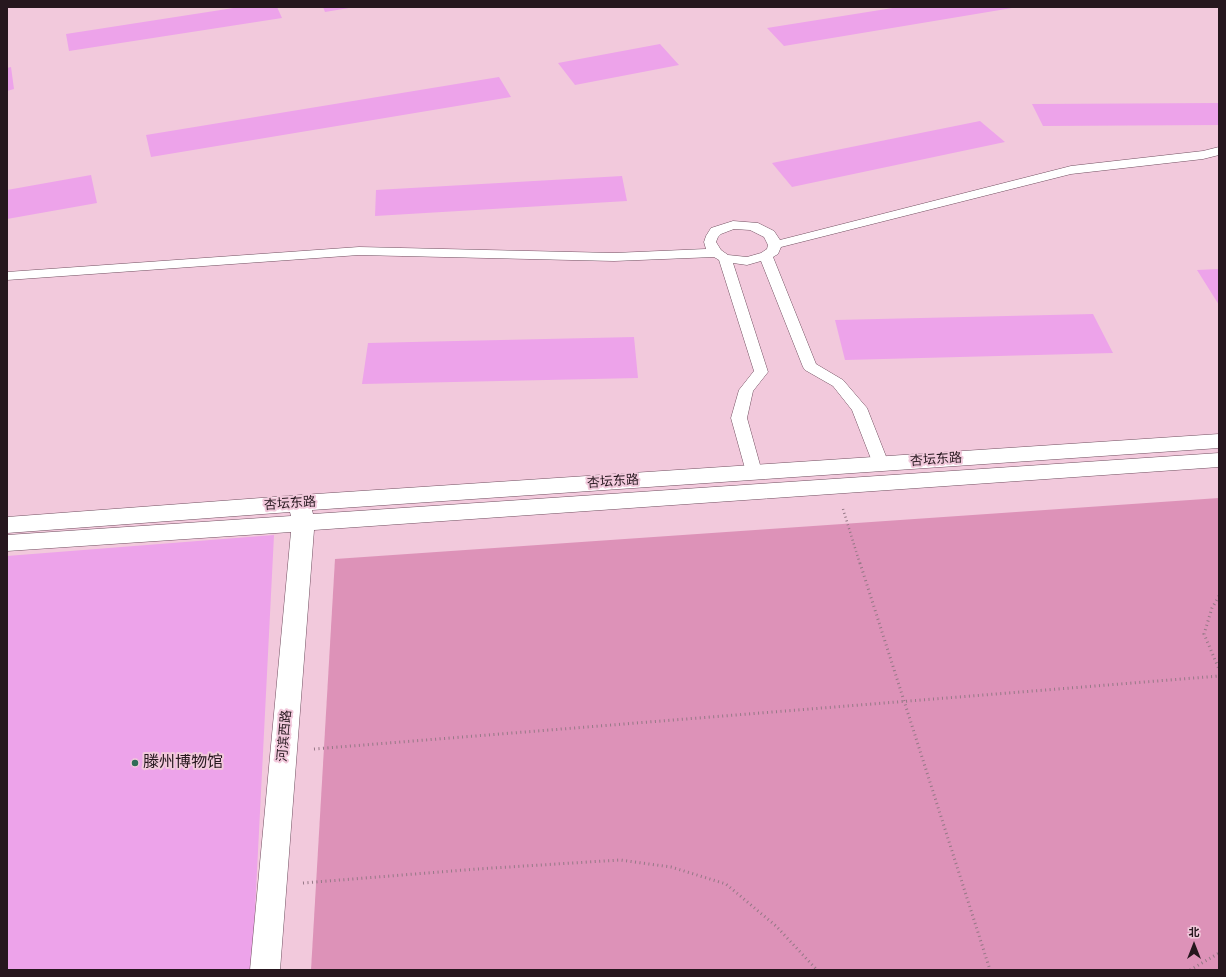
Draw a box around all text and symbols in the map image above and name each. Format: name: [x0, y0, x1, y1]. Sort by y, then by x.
street label: 杏坛东路: [910, 450, 962, 470]
street label: 杏坛东路: [587, 472, 639, 492]
street label: 杏坛东路: [264, 494, 316, 514]
street label: 河滨西路: [275, 709, 295, 763]
place label: 滕州博物馆: [143, 753, 223, 773]
marker: 滕州博物馆: [130, 758, 140, 768]
north arrow: [1174, 925, 1214, 965]
text: 北: [1189, 926, 1200, 939]

